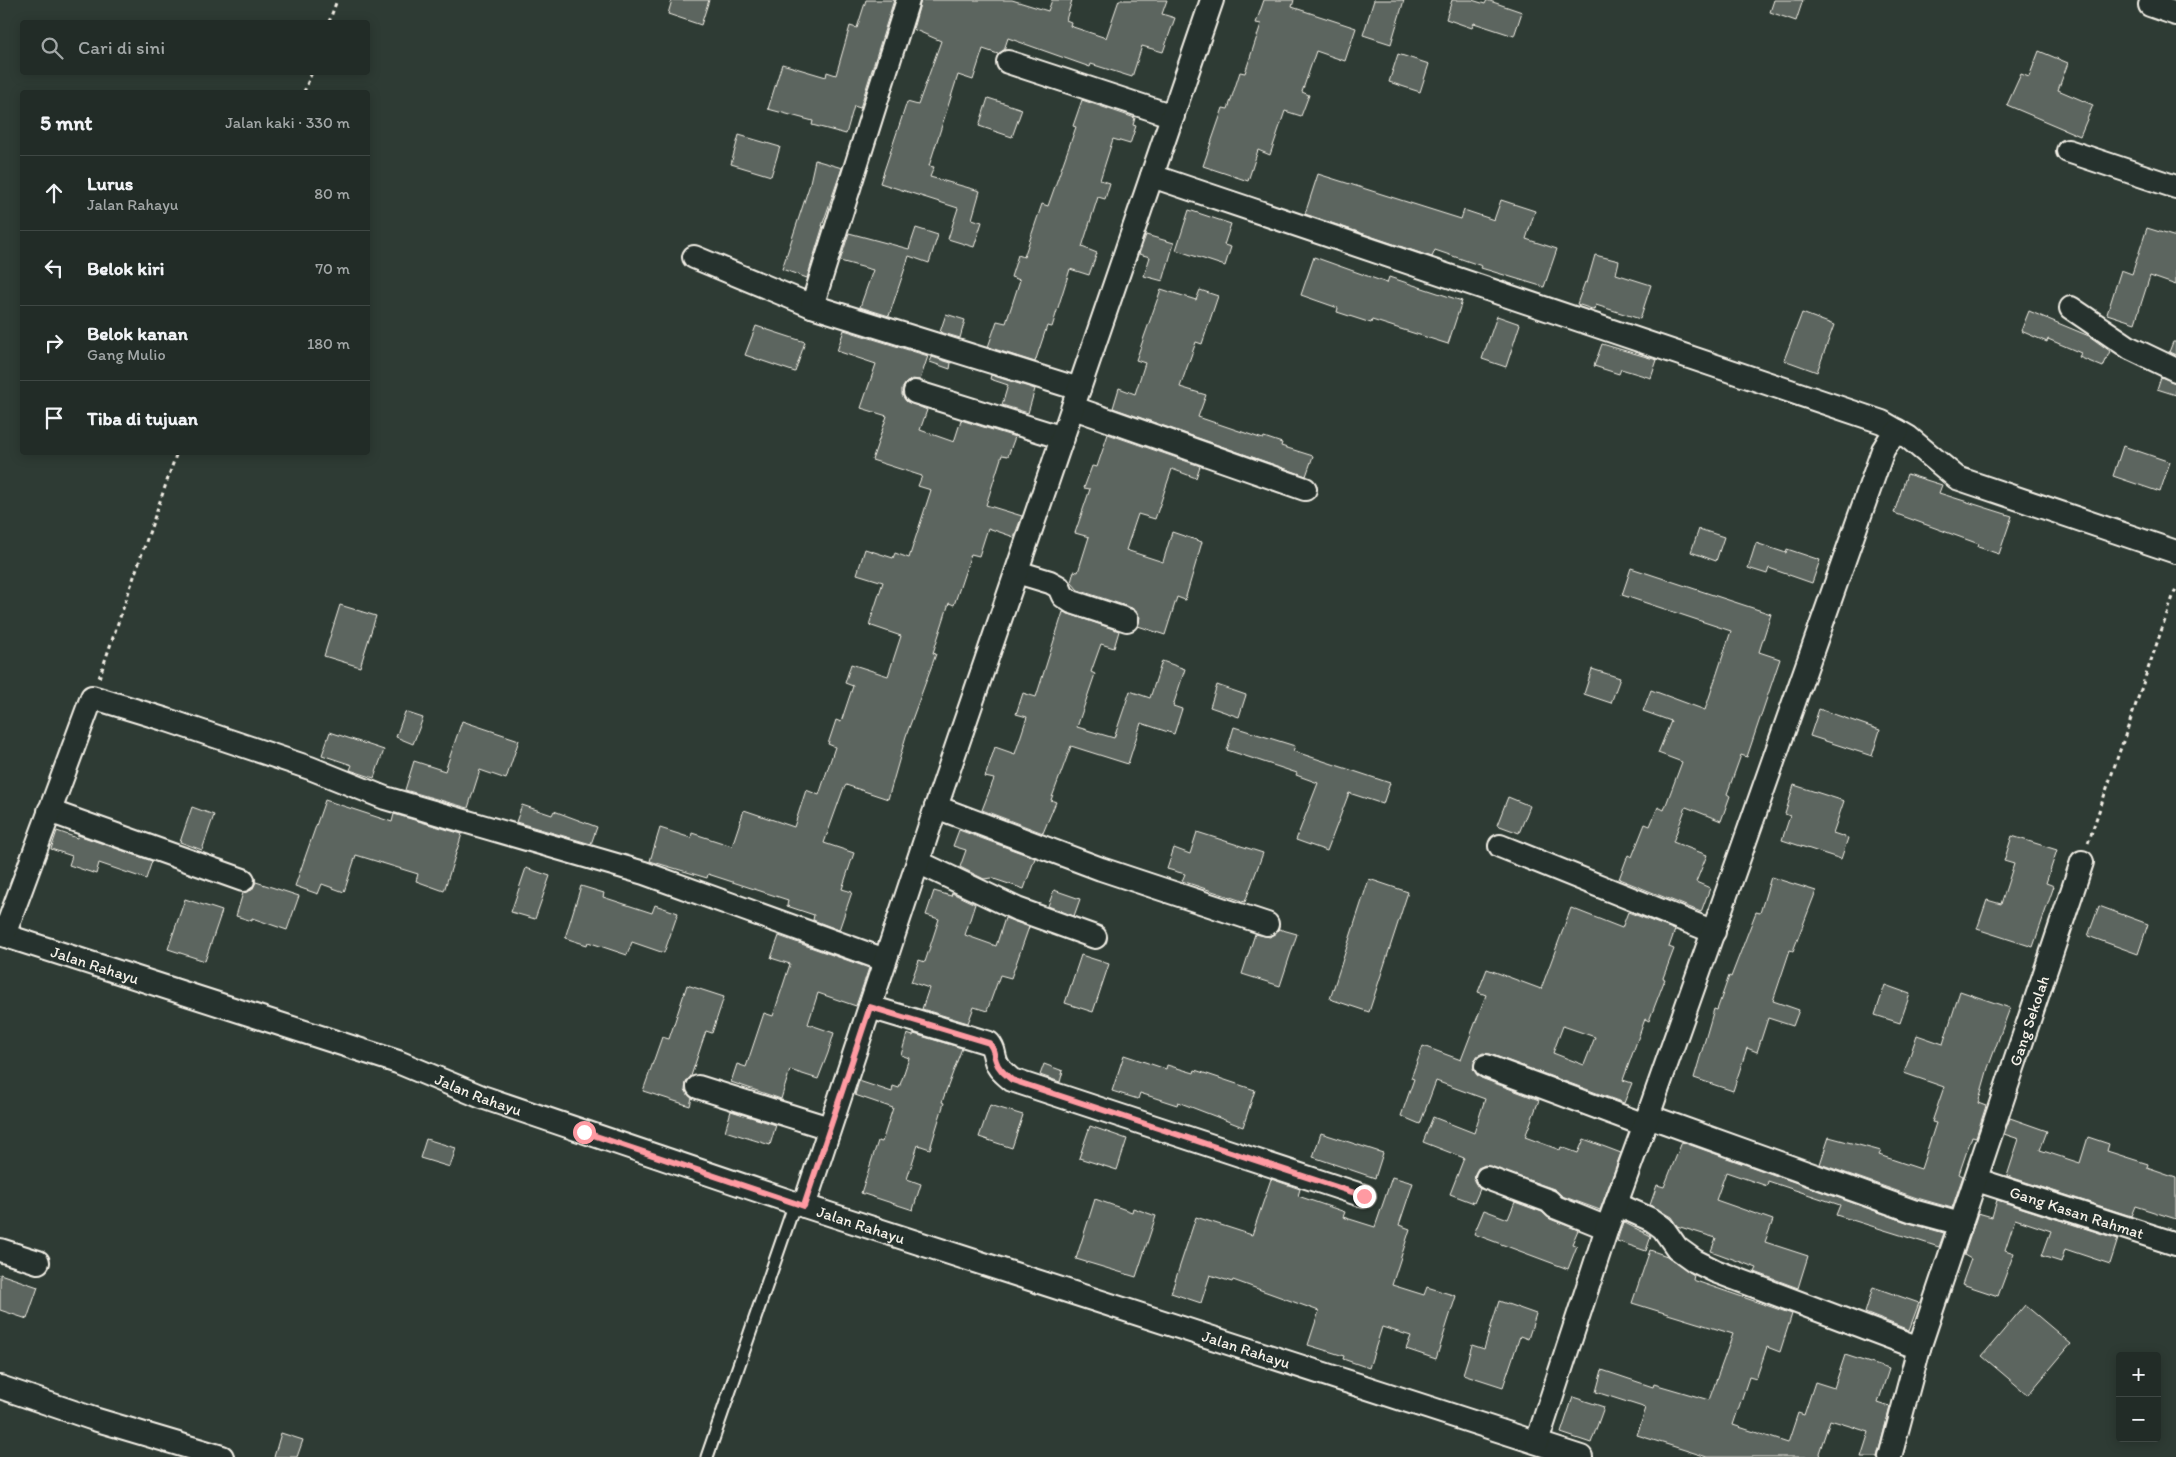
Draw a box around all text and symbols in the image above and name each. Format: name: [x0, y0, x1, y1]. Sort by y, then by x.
search box: [20, 20, 370, 75]
icon: search: [38, 34, 66, 62]
text: Cari di sini: [78, 36, 165, 59]
text: 5 mnt: [40, 110, 93, 135]
text: Jalan kaki · 330 m: [225, 113, 350, 132]
text: Lurus: [87, 172, 133, 195]
icon: ahead: [40, 179, 68, 207]
text: 80 m: [314, 184, 350, 203]
text: Jalan Rahayu: [87, 195, 179, 214]
icon: left: [40, 254, 68, 282]
text: Belok kiri: [87, 257, 164, 280]
text: 70 m: [315, 259, 350, 278]
text: Belok kanan: [87, 322, 188, 345]
icon: right: [40, 329, 68, 357]
text: 180 m: [307, 334, 350, 353]
text: Gang Mulio: [87, 345, 166, 364]
icon: arrive: [40, 404, 68, 432]
text: Tiba di tujuan: [87, 407, 198, 430]
street label: Jalan Rahayu: [49, 942, 142, 988]
street label: Gang Sekolah: [2005, 973, 2053, 1069]
street label: Jalan Rahayu: [432, 1070, 525, 1120]
route start: [573, 1121, 596, 1144]
street label: Gang Kasan Rahmat: [2007, 1182, 2146, 1243]
route end: [1353, 1185, 1376, 1208]
street label: Jalan Rahayu: [814, 1202, 908, 1248]
street label: Jalan Rahayu: [1200, 1326, 1293, 1373]
map controls: [2116, 1352, 2161, 1442]
button: +: [2116, 1352, 2161, 1397]
button: −: [2116, 1397, 2161, 1442]

